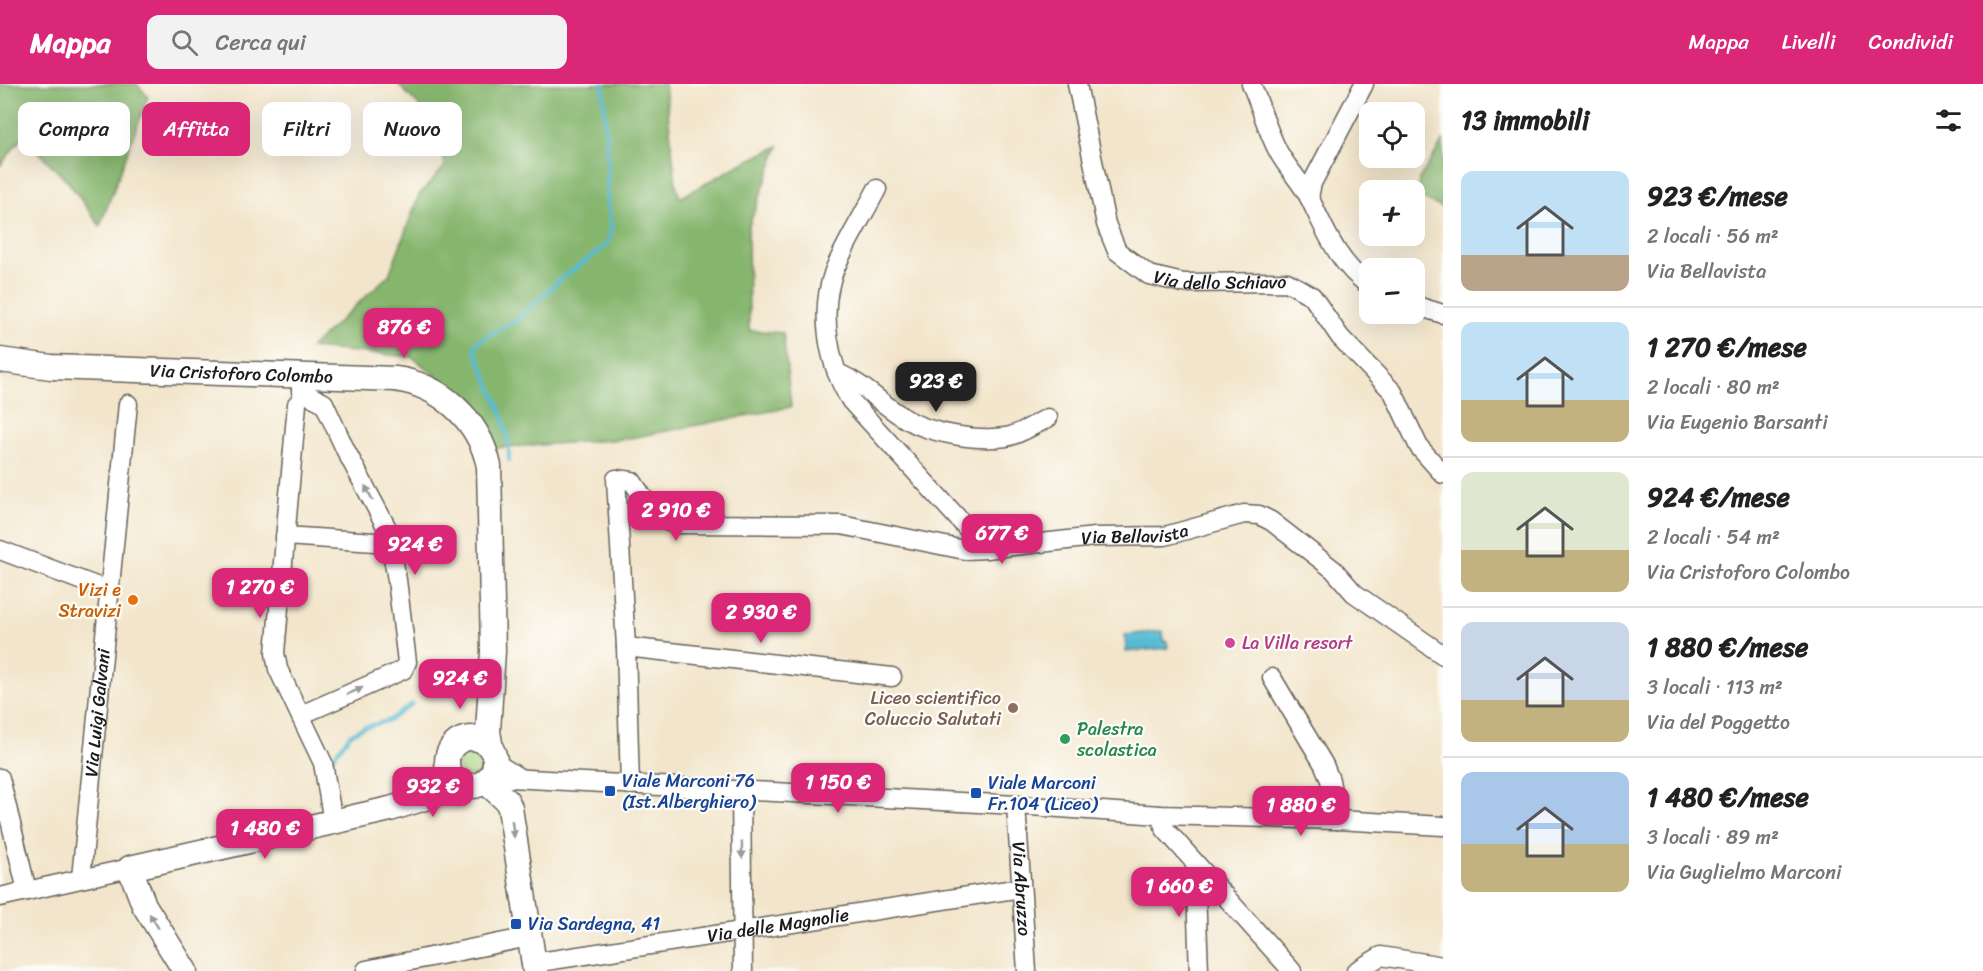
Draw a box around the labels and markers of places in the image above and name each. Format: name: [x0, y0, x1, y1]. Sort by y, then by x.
pin: 876 €: [362, 308, 446, 359]
pin: 923 €: [894, 362, 978, 413]
pin: 2 910 €: [621, 491, 731, 542]
pin: 677 €: [960, 514, 1044, 565]
pin: 924 €: [373, 525, 457, 576]
pin: 1 270 €: [205, 568, 315, 619]
place label: Vizi e Stravizi: [59, 574, 122, 627]
marker: Vizi e Stravizi: [126, 593, 140, 607]
pin: 2 930 €: [706, 593, 816, 644]
place label: La Villa resort: [1242, 627, 1353, 659]
marker: La Villa resort: [1223, 636, 1237, 650]
pin: 924 €: [418, 659, 502, 710]
place label: Liceo scientifico Coluccio Salutati: [865, 682, 1002, 735]
marker: Liceo scientifico Coluccio Salutati: [1006, 701, 1020, 715]
place label: Palestra scolastica: [1076, 713, 1157, 766]
marker: Palestra scolastica: [1058, 732, 1072, 746]
pin: 1 150 €: [783, 763, 893, 814]
place label: Viale Marconi 76 (Ist.Alberghiero): [622, 765, 757, 818]
pin: 932 €: [391, 767, 475, 818]
place label: Viale Marconi Fr.104 (Liceo): [988, 767, 1099, 820]
marker: Viale Marconi 76 (Ist.Alberghiero): [603, 784, 617, 798]
marker: Viale Marconi Fr.104 (Liceo): [969, 786, 983, 800]
pin: 1 880 €: [1246, 786, 1356, 837]
pin: 1 480 €: [210, 809, 320, 860]
pin: 1 660 €: [1124, 867, 1234, 918]
place label: Via Sardegna, 41: [528, 908, 660, 940]
marker: Via Sardegna, 41: [509, 917, 523, 931]

